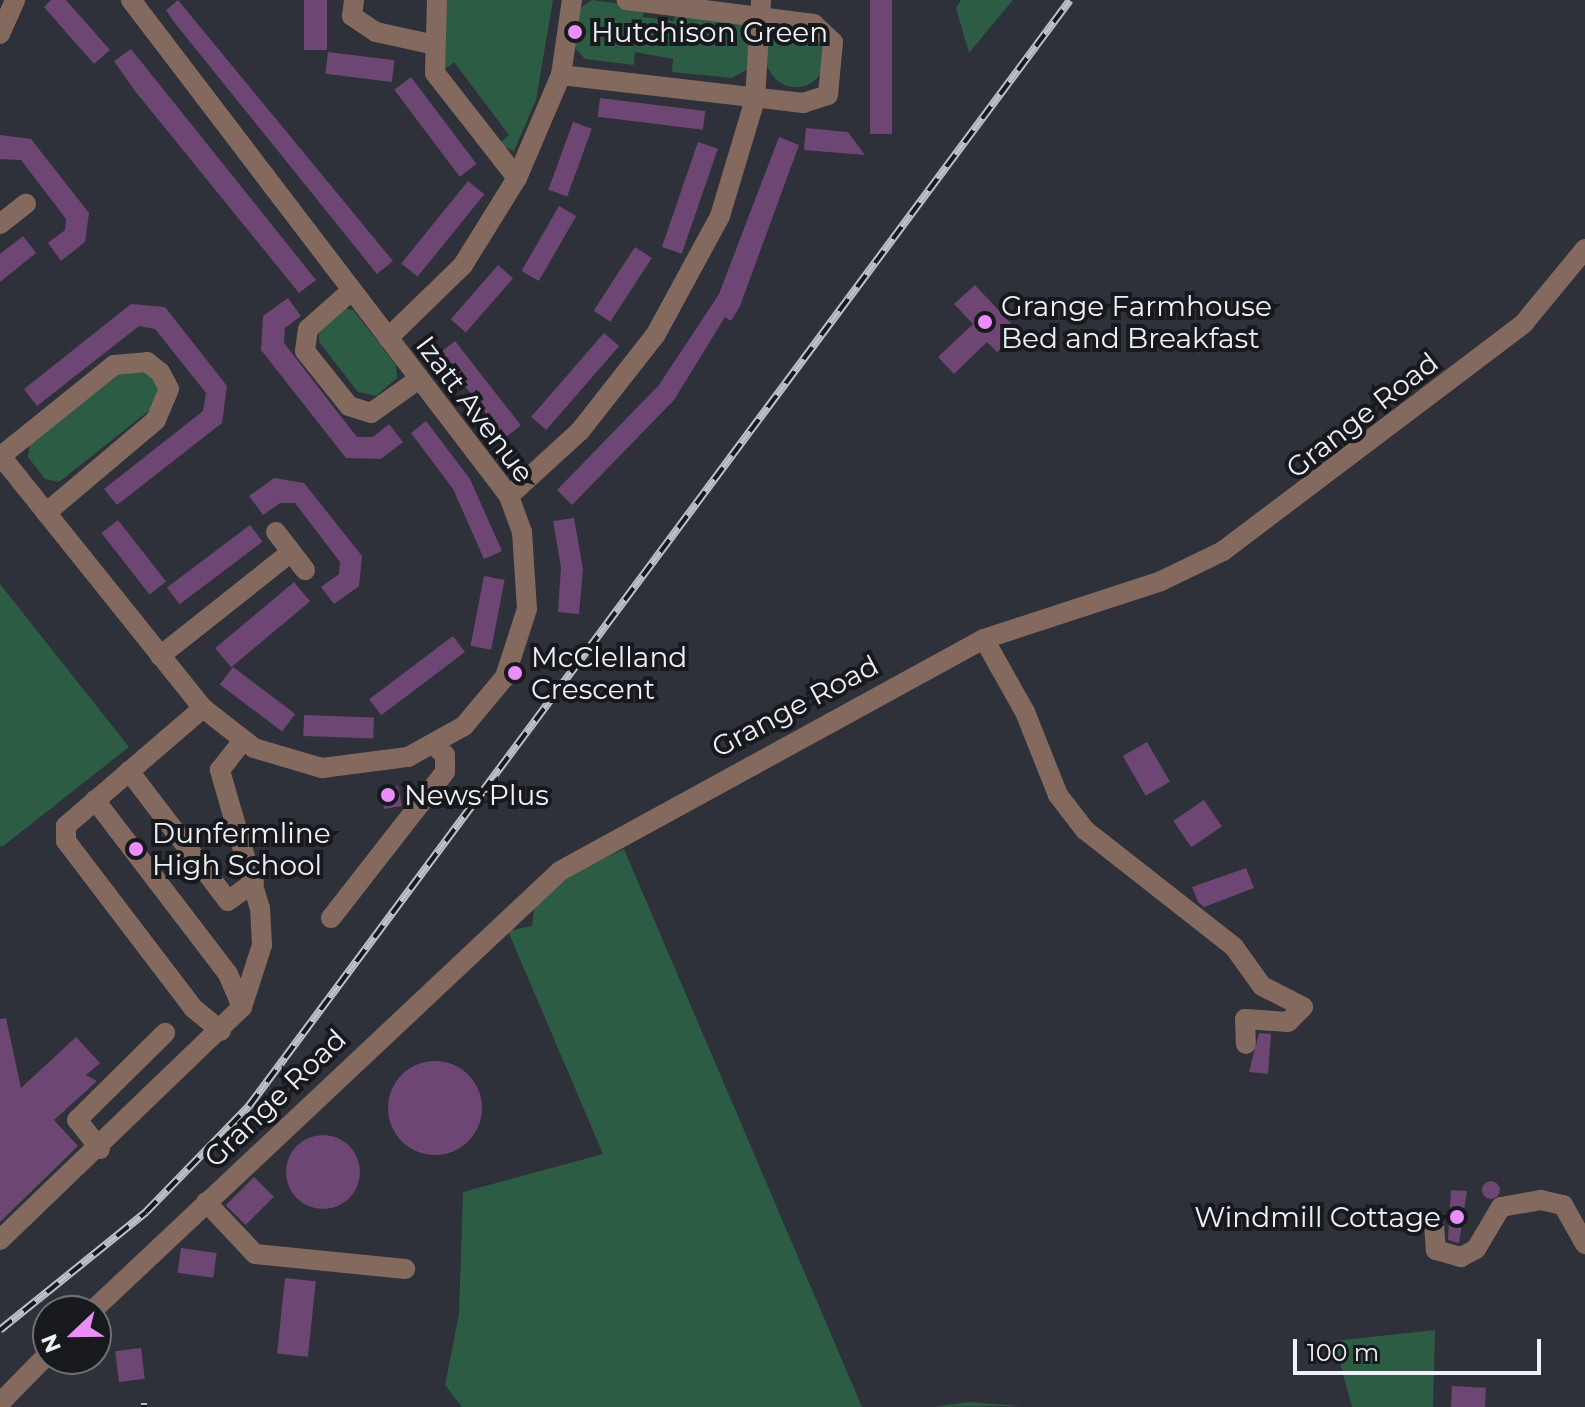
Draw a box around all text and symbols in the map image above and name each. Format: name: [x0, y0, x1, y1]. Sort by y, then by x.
place label: Hutchison Green: [591, 15, 828, 49]
marker: Hutchison Green: [566, 23, 584, 41]
place label: Grange Farmhouse Bed and Breakfast: [1001, 289, 1272, 355]
marker: Grange Farmhouse Bed and Breakfast: [976, 313, 994, 331]
street label: Izatt Avenue: [409, 329, 541, 489]
street label: Grange Road: [1279, 345, 1445, 485]
place label: McClelland Crescent: [531, 640, 687, 706]
street label: Grange Road: [706, 648, 884, 764]
marker: McClelland Crescent: [506, 664, 524, 682]
place label: News Plus: [404, 778, 549, 812]
marker: News Plus: [379, 786, 397, 804]
place label: Dunfermline High School: [152, 816, 331, 882]
marker: Dunfermline High School: [127, 840, 145, 858]
street label: Grange Road: [197, 1022, 353, 1174]
place label: Windmill Cottage: [1194, 1200, 1441, 1234]
marker: Windmill Cottage: [1448, 1208, 1466, 1226]
north arrow: [32, 1295, 112, 1375]
scale bar: [1297, 1323, 1545, 1373]
text: N: [35, 1330, 67, 1357]
text: 100 m: [1307, 1338, 1379, 1367]

